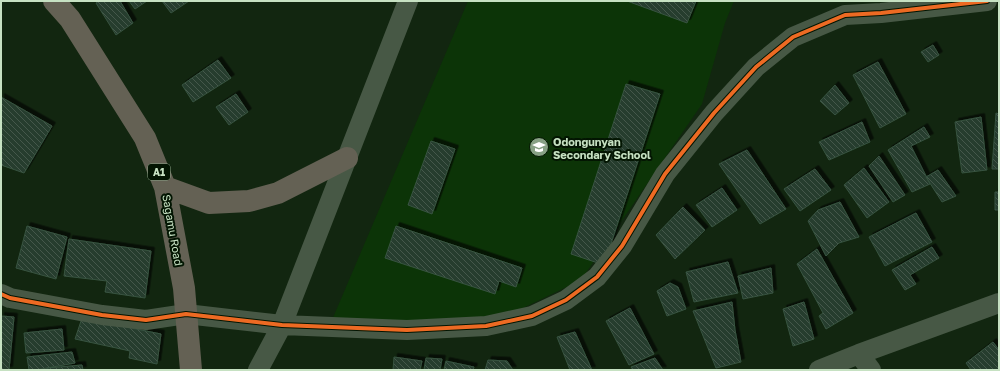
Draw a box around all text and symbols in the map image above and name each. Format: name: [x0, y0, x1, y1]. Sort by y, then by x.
place label: Odongunyan Secondary School: [553, 135, 651, 161]
school or university icon: Odongunyan Secondary School: [528, 136, 550, 158]
road number: A1: [148, 164, 170, 180]
street label: Sagamu Road: [160, 193, 186, 267]

